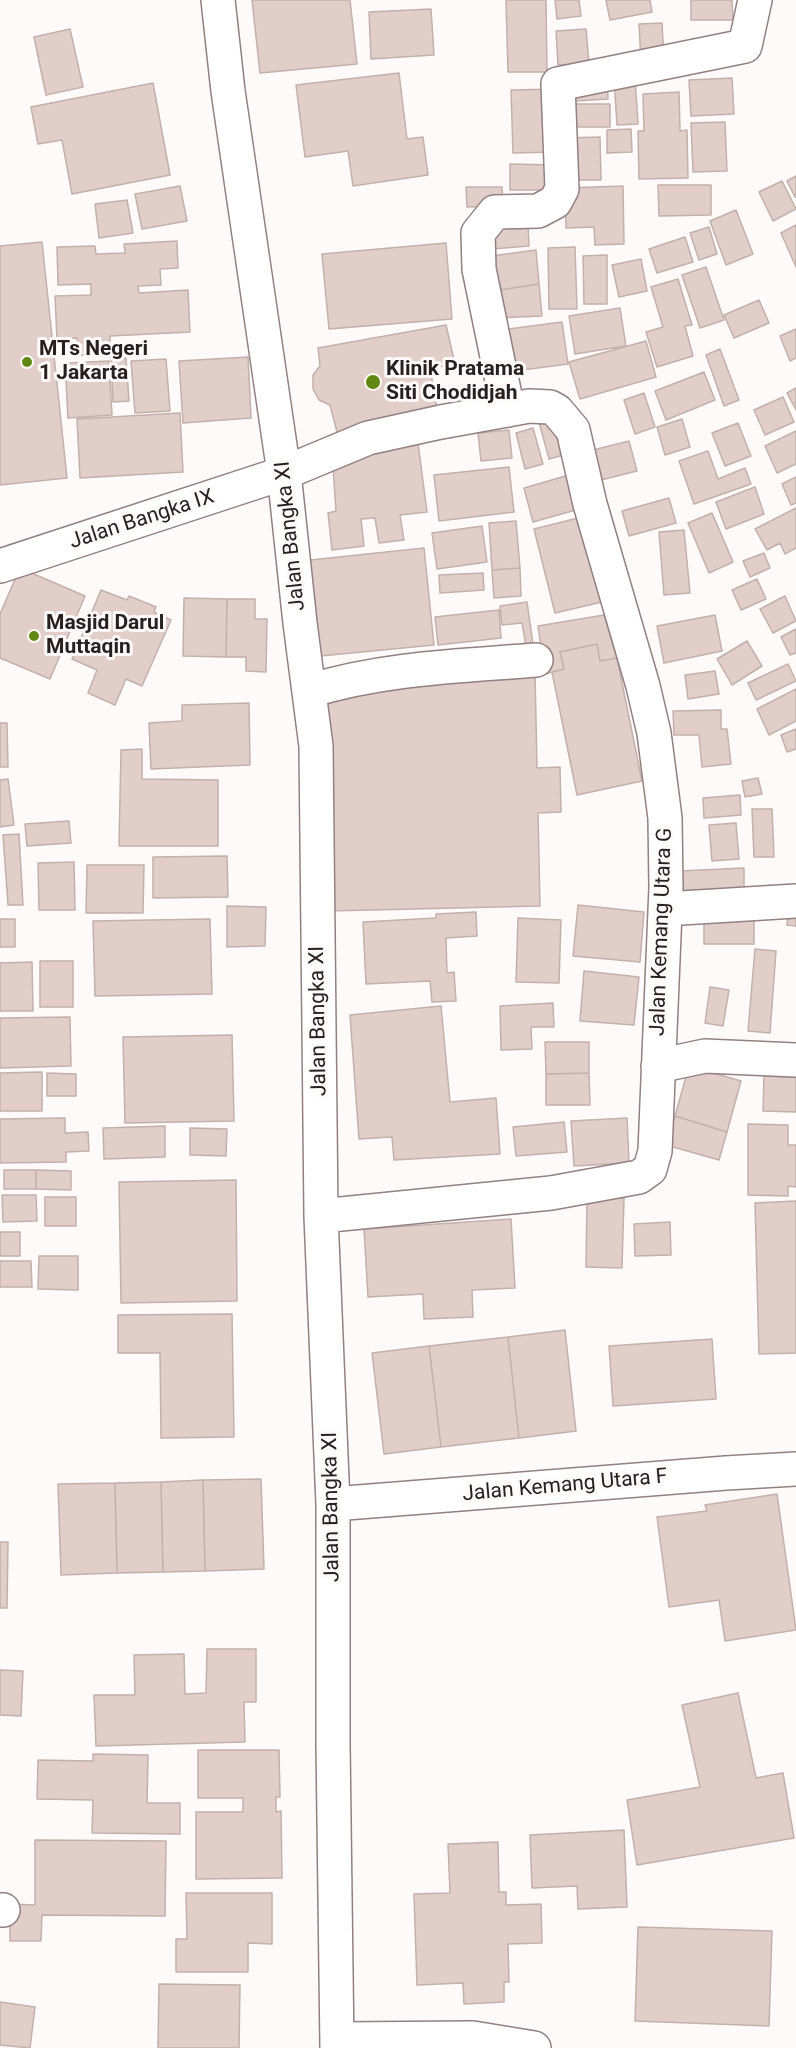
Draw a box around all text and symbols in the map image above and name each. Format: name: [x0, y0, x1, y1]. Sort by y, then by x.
place label: MTs Negeri 1 Jakarta: [39, 337, 148, 387]
marker: MTs Negeri 1 Jakarta: [20, 355, 34, 369]
place label: Klinik Pratama Siti Chodidjah: [386, 357, 524, 407]
marker: Klinik Pratama Siti Chodidjah: [364, 373, 382, 391]
street label: Jalan Bangka XI: [271, 460, 311, 612]
street label: Jalan Bangka IX: [67, 485, 217, 555]
place label: Masjid Darul Muttaqin: [46, 611, 164, 661]
marker: Masjid Darul Muttaqin: [27, 629, 41, 643]
street label: Jalan Kemang Utara G: [646, 827, 678, 1037]
street label: Jalan Bangka XI: [305, 946, 333, 1096]
street label: Jalan Bangka XI: [318, 1432, 346, 1582]
street label: Jalan Kemang Utara F: [461, 1464, 669, 1508]

